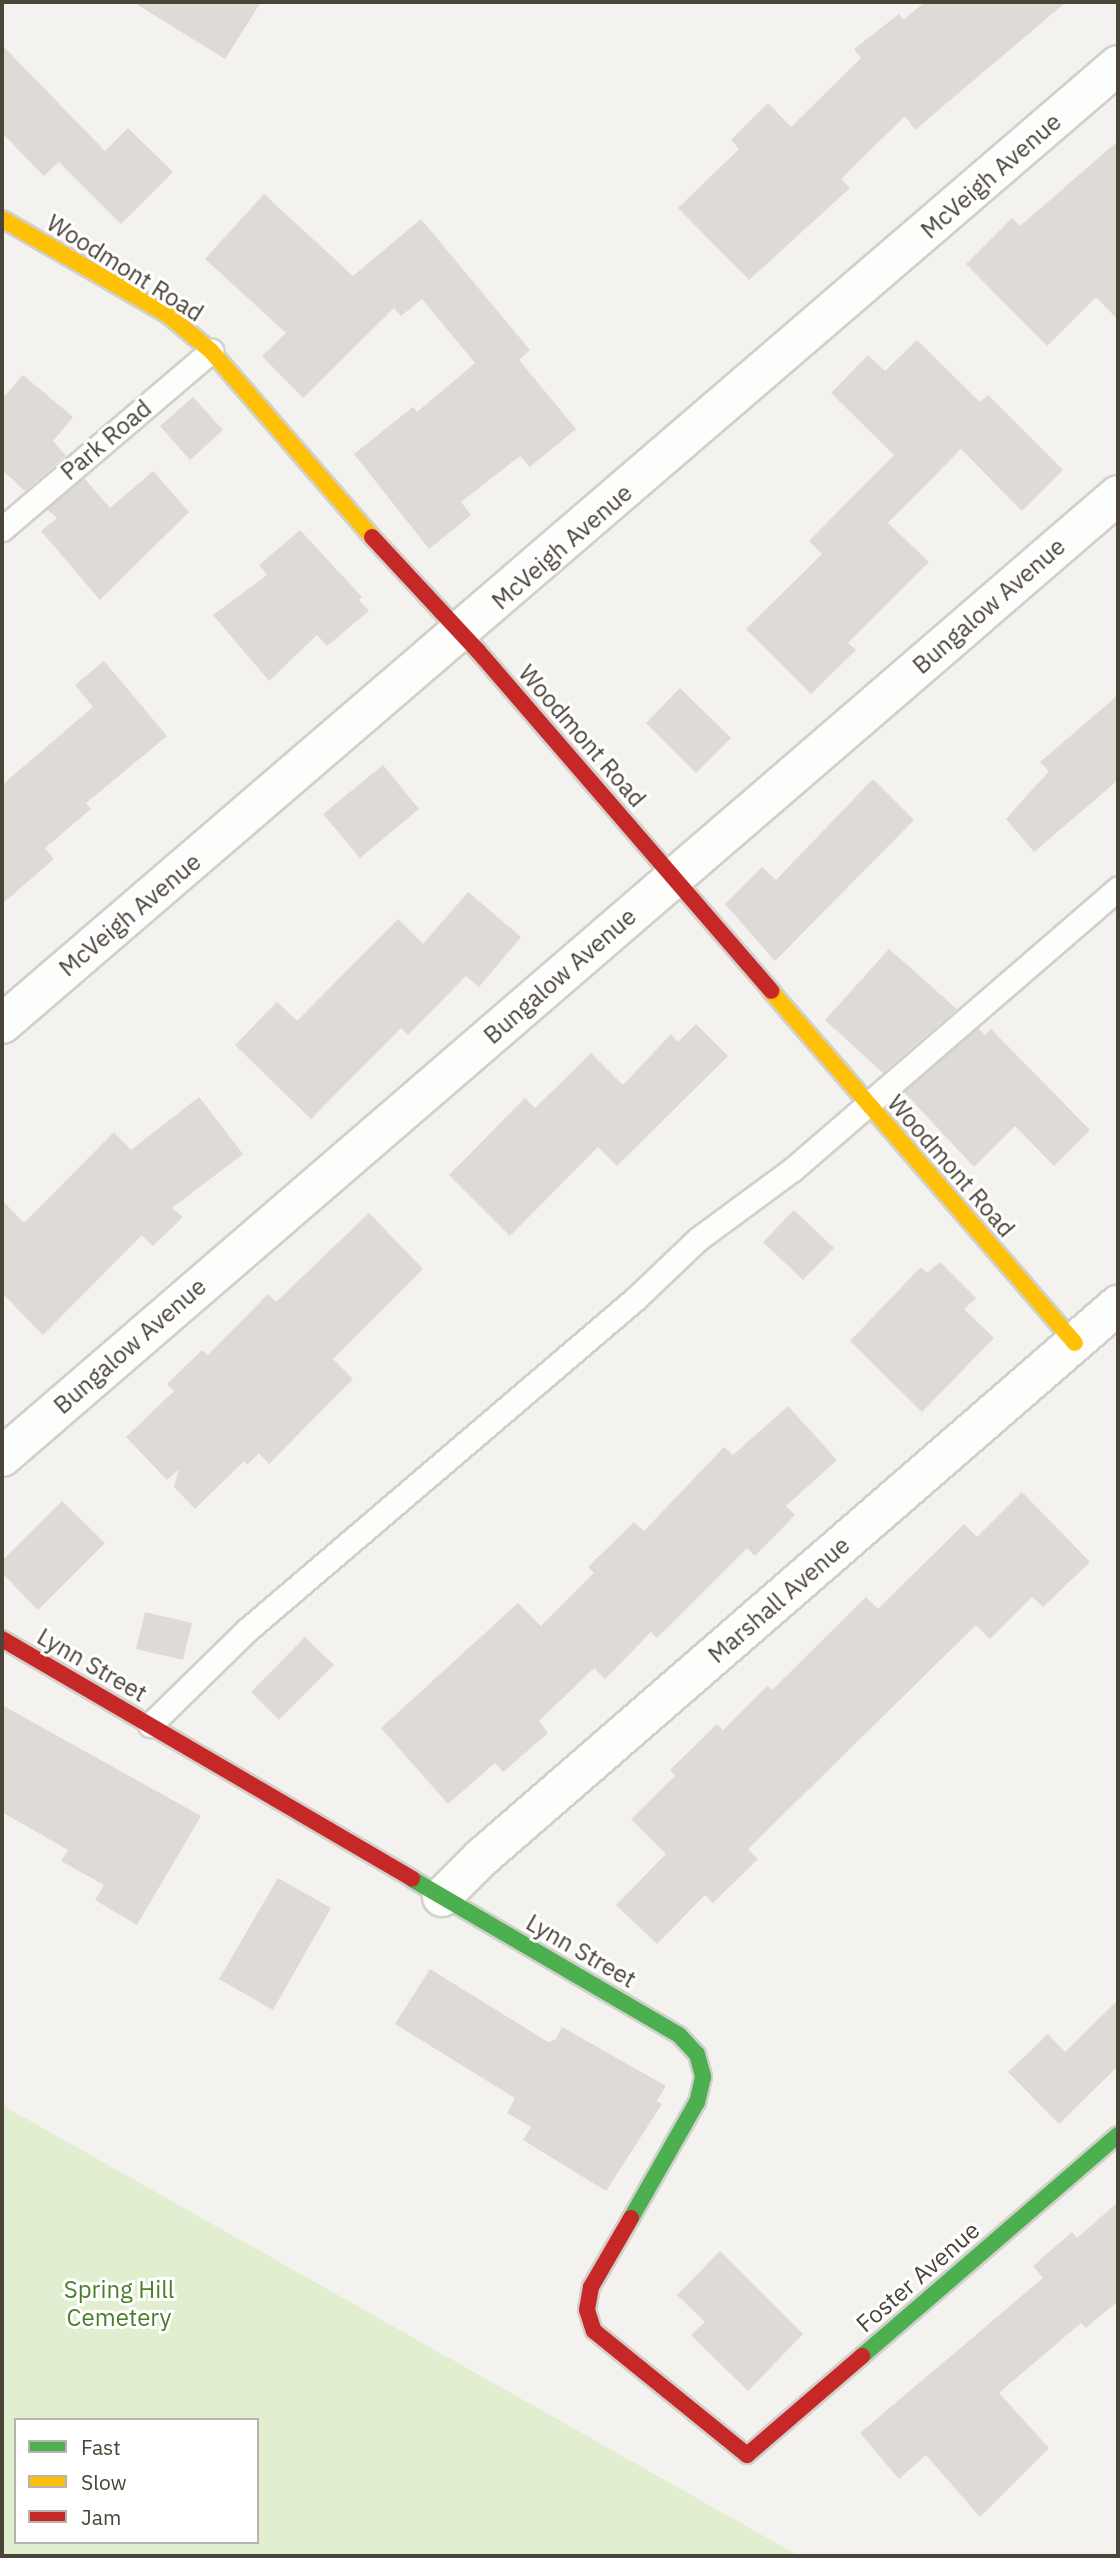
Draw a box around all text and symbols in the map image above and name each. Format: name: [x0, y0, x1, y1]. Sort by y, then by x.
street label: McVeigh Avenue: [915, 107, 1067, 245]
street label: Woodmont Road: [41, 208, 209, 328]
street label: Park Road: [55, 394, 157, 486]
street label: McVeigh Avenue: [486, 478, 638, 616]
street label: Bungalow Avenue: [907, 532, 1071, 680]
street label: Woodmont Road: [512, 659, 652, 813]
street label: McVeigh Avenue: [53, 847, 207, 983]
street label: Bungalow Avenue: [478, 902, 642, 1050]
street label: Woodmont Road: [881, 1089, 1021, 1243]
street label: Bungalow Avenue: [48, 1272, 212, 1420]
street label: Marshall Avenue: [702, 1531, 856, 1669]
street label: Lynn Street: [32, 1622, 152, 1708]
street label: Lynn Street: [521, 1908, 641, 1994]
street label: Foster Avenue: [850, 2216, 986, 2338]
park label: Spring Hill Cemetery: [64, 2276, 174, 2332]
legend: [14, 2418, 259, 2544]
text: Fast: [81, 2433, 121, 2461]
text: Slow: [81, 2468, 127, 2496]
text: Jam: [81, 2503, 121, 2531]

